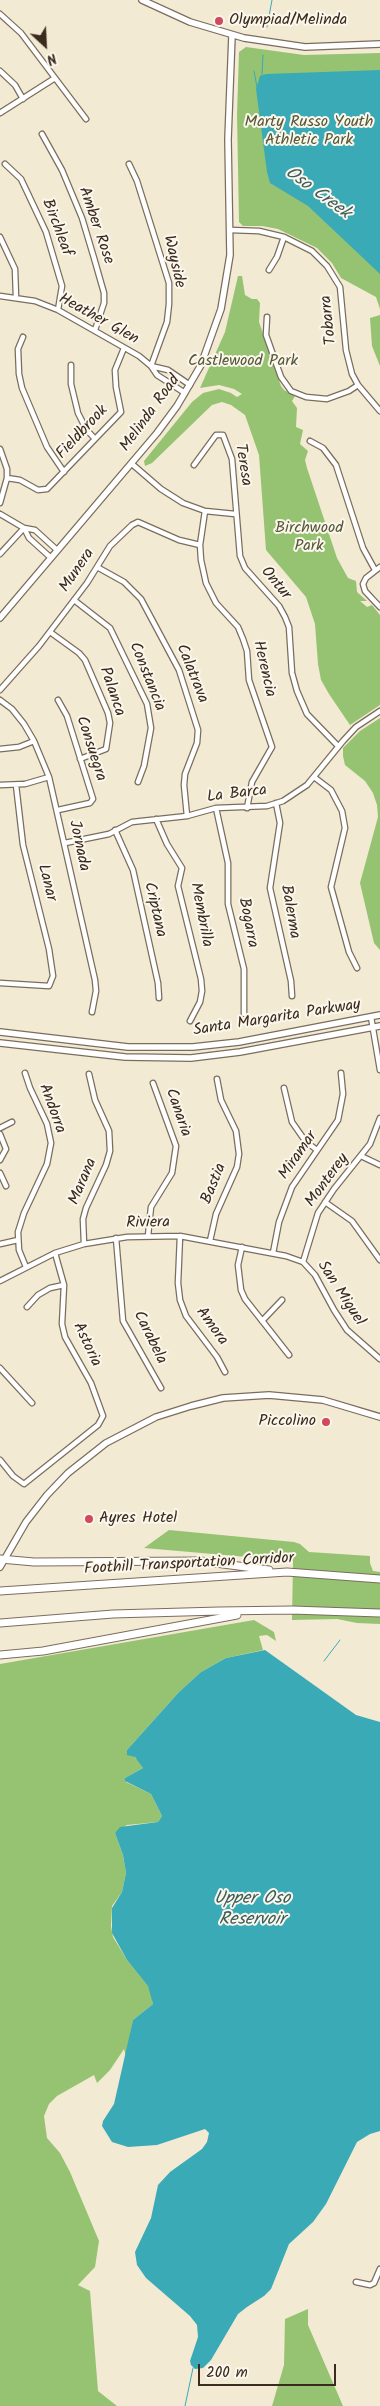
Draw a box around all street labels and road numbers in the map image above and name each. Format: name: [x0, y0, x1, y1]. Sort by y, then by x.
street label: Amber Rose: [73, 185, 117, 267]
street label: Birchleaf: [36, 197, 76, 259]
street label: Wayside: [158, 234, 188, 290]
street label: Heather Glen: [55, 290, 141, 350]
street label: Tobarra: [318, 294, 342, 346]
street label: Melinda Road: [117, 372, 185, 456]
street label: Fieldbrook: [53, 402, 113, 464]
street label: Teresa: [229, 442, 255, 488]
street label: Munera: [56, 545, 100, 597]
street label: Ontur: [256, 563, 294, 605]
street label: Herencia: [247, 639, 279, 699]
street label: Constancia: [123, 640, 169, 714]
street label: Calatrava: [171, 642, 211, 706]
street label: Palanca: [94, 665, 128, 719]
street label: Consuegra: [70, 714, 110, 784]
street label: La Barca: [206, 782, 268, 808]
street label: Jornada: [63, 819, 93, 873]
street label: Lanar: [32, 862, 60, 904]
street label: Criptana: [138, 881, 170, 939]
street label: Membrilla: [184, 881, 216, 949]
street label: Balerma: [275, 884, 303, 940]
street label: Bogarra: [233, 896, 261, 950]
street label: Santa Margarita Parkway: [192, 996, 362, 1042]
street label: Andorra: [33, 1081, 69, 1137]
street label: Canaria: [160, 1086, 194, 1140]
street label: Miramar: [275, 1128, 323, 1184]
street label: Monterey: [302, 1150, 354, 1212]
street label: Marana: [66, 1156, 102, 1208]
street label: Bastia: [198, 1161, 232, 1207]
street label: Riviera: [126, 1214, 170, 1234]
street label: San Miguel: [312, 1258, 368, 1330]
street label: Amora: [191, 1304, 231, 1350]
street label: Carabela: [128, 1308, 170, 1368]
street label: Astoria: [67, 1320, 105, 1370]
street label: Foothill Transportation Corridor: [84, 1550, 294, 1580]

